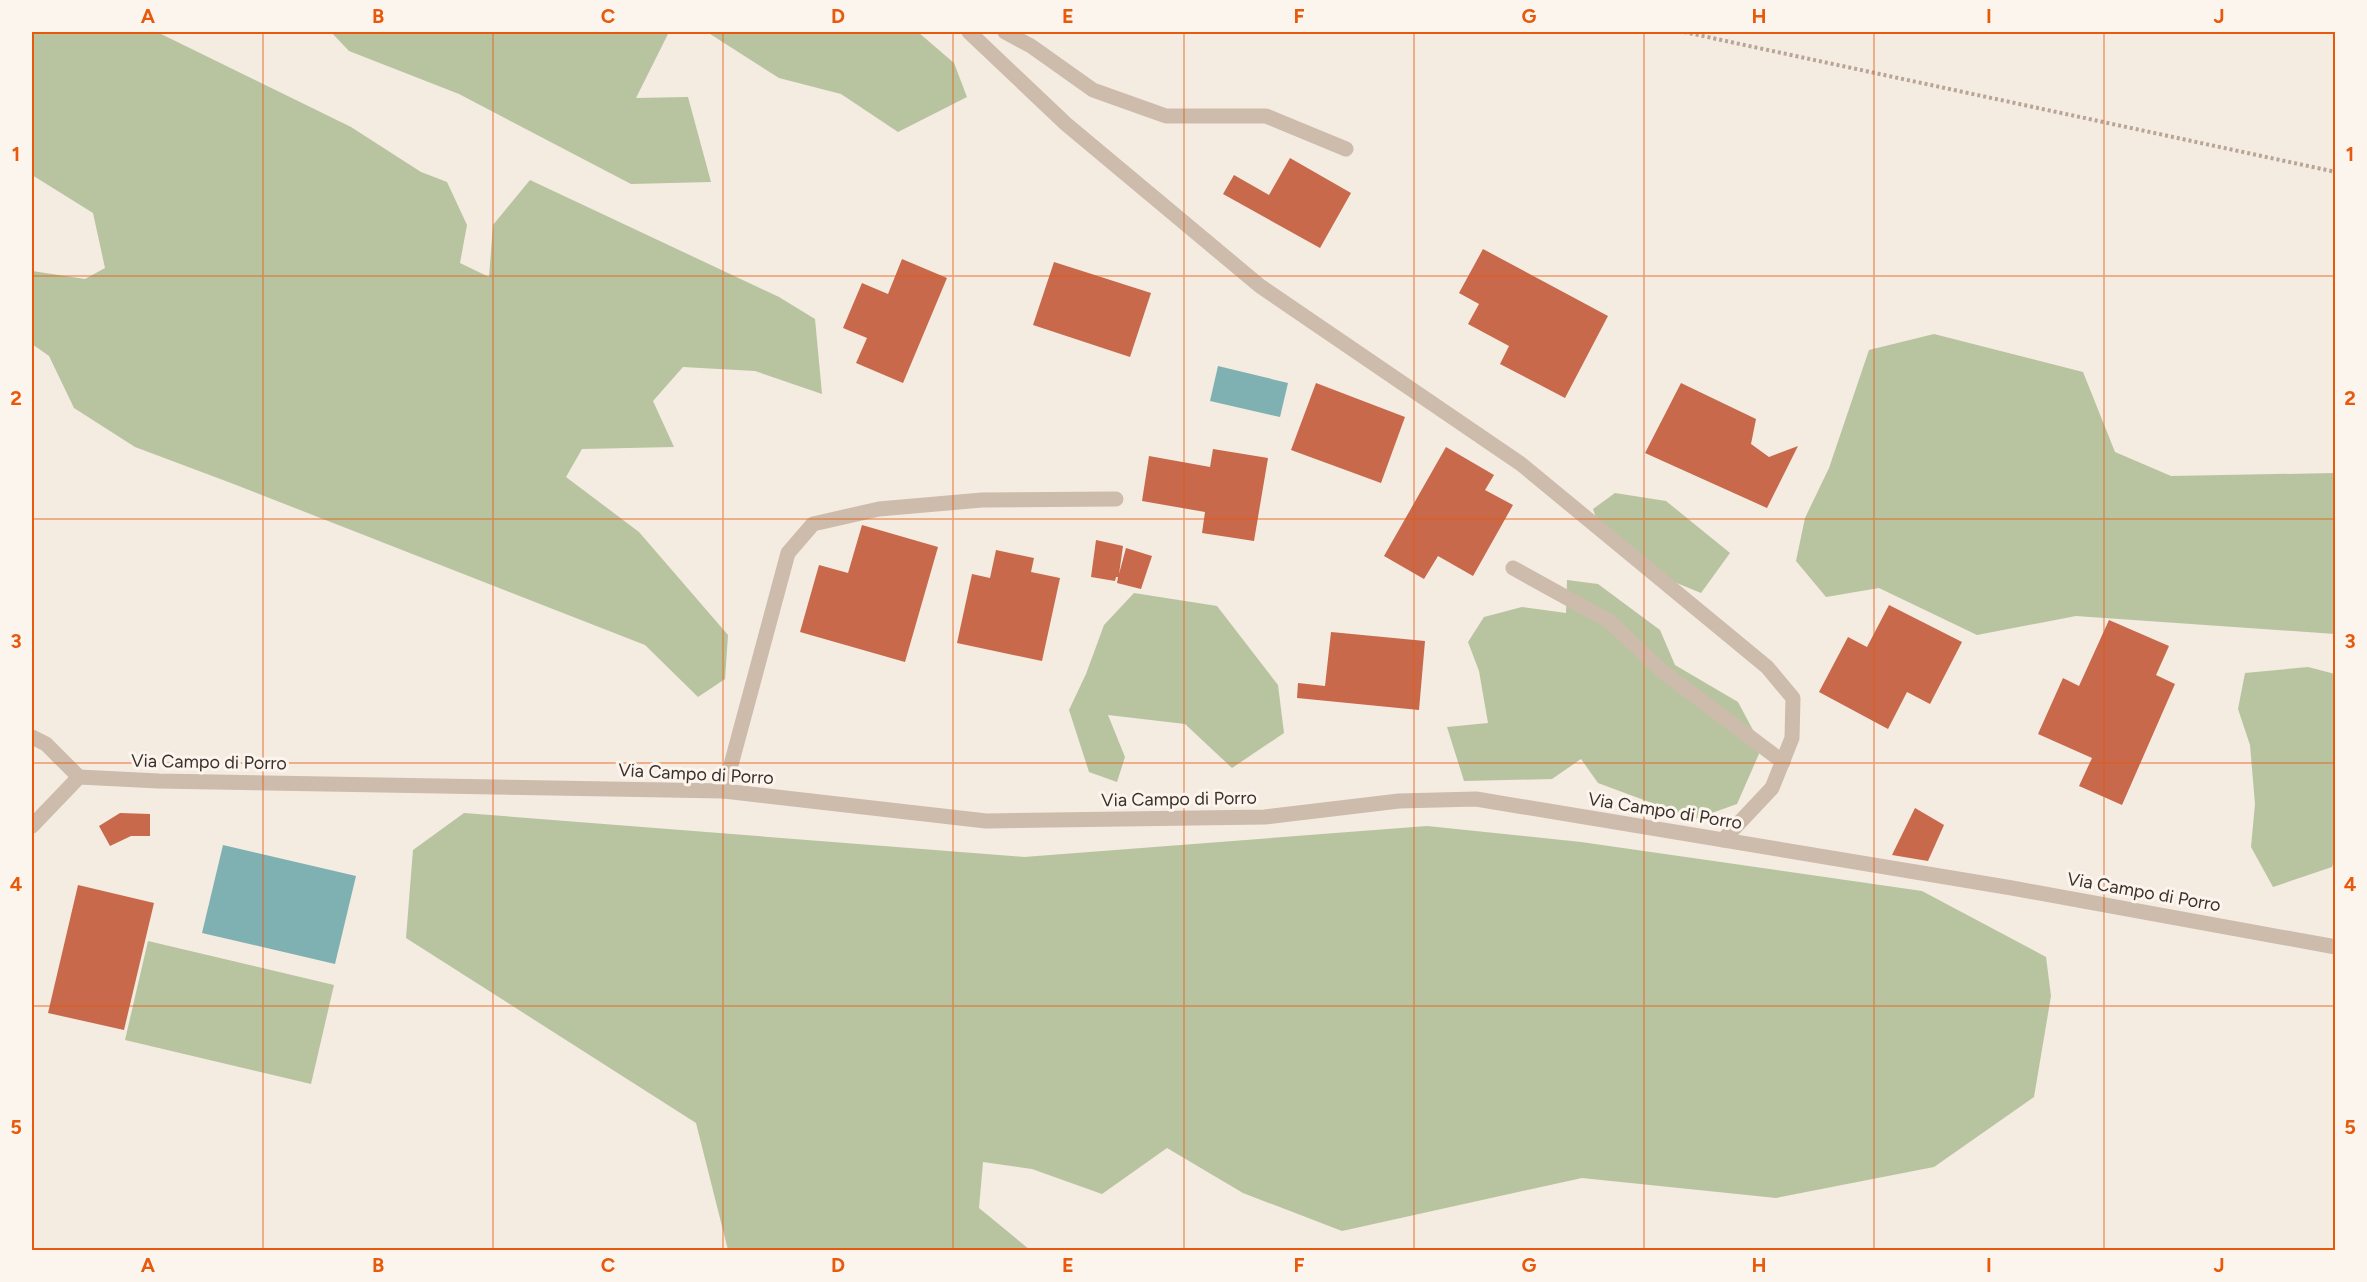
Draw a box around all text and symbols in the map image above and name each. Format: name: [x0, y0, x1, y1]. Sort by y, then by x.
text: A: [141, 4, 156, 28]
text: B: [372, 4, 384, 28]
text: C: [601, 4, 615, 28]
text: D: [831, 4, 845, 28]
text: E: [1062, 4, 1074, 28]
text: F: [1293, 4, 1305, 28]
text: G: [1522, 4, 1537, 28]
text: H: [1752, 4, 1767, 28]
text: I: [1986, 4, 1992, 28]
text: J: [2213, 4, 2225, 28]
text: 1: [12, 142, 20, 166]
text: 1: [2346, 142, 2354, 166]
text: 2: [10, 386, 22, 410]
text: 2: [2344, 386, 2356, 410]
text: 3: [10, 629, 22, 653]
text: 3: [2344, 629, 2356, 653]
street label: Via Campo di Porro: [131, 750, 287, 774]
street label: Via Campo di Porro: [618, 759, 774, 789]
street label: Via Campo di Porro: [1101, 787, 1257, 811]
street label: Via Campo di Porro: [1586, 788, 1744, 834]
street label: Via Campo di Porro: [2065, 868, 2223, 916]
text: 4: [10, 872, 23, 896]
text: 4: [2344, 872, 2357, 896]
text: 5: [10, 1115, 22, 1139]
text: 5: [2344, 1115, 2356, 1139]
text: A: [141, 1253, 156, 1277]
text: B: [372, 1253, 384, 1277]
text: C: [601, 1253, 615, 1277]
text: D: [831, 1253, 845, 1277]
text: E: [1062, 1253, 1074, 1277]
text: F: [1293, 1253, 1305, 1277]
text: G: [1522, 1253, 1537, 1277]
text: H: [1752, 1253, 1767, 1277]
text: I: [1986, 1253, 1992, 1277]
text: J: [2213, 1253, 2225, 1277]

